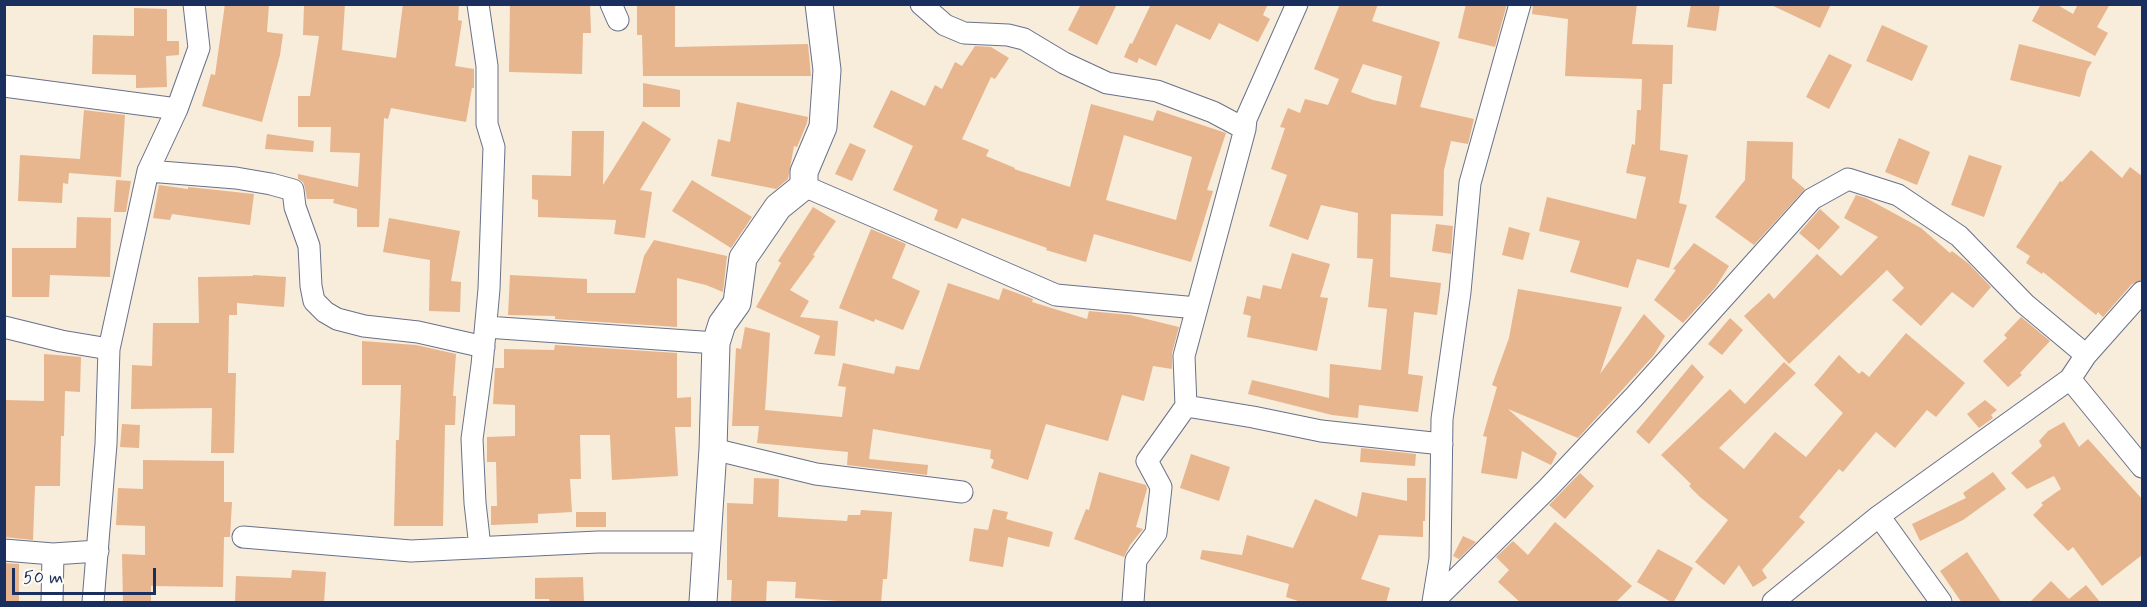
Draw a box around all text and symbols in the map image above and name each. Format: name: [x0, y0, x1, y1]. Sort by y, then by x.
scale bar: [15, 556, 159, 594]
text: 50 m: [23, 566, 63, 590]

